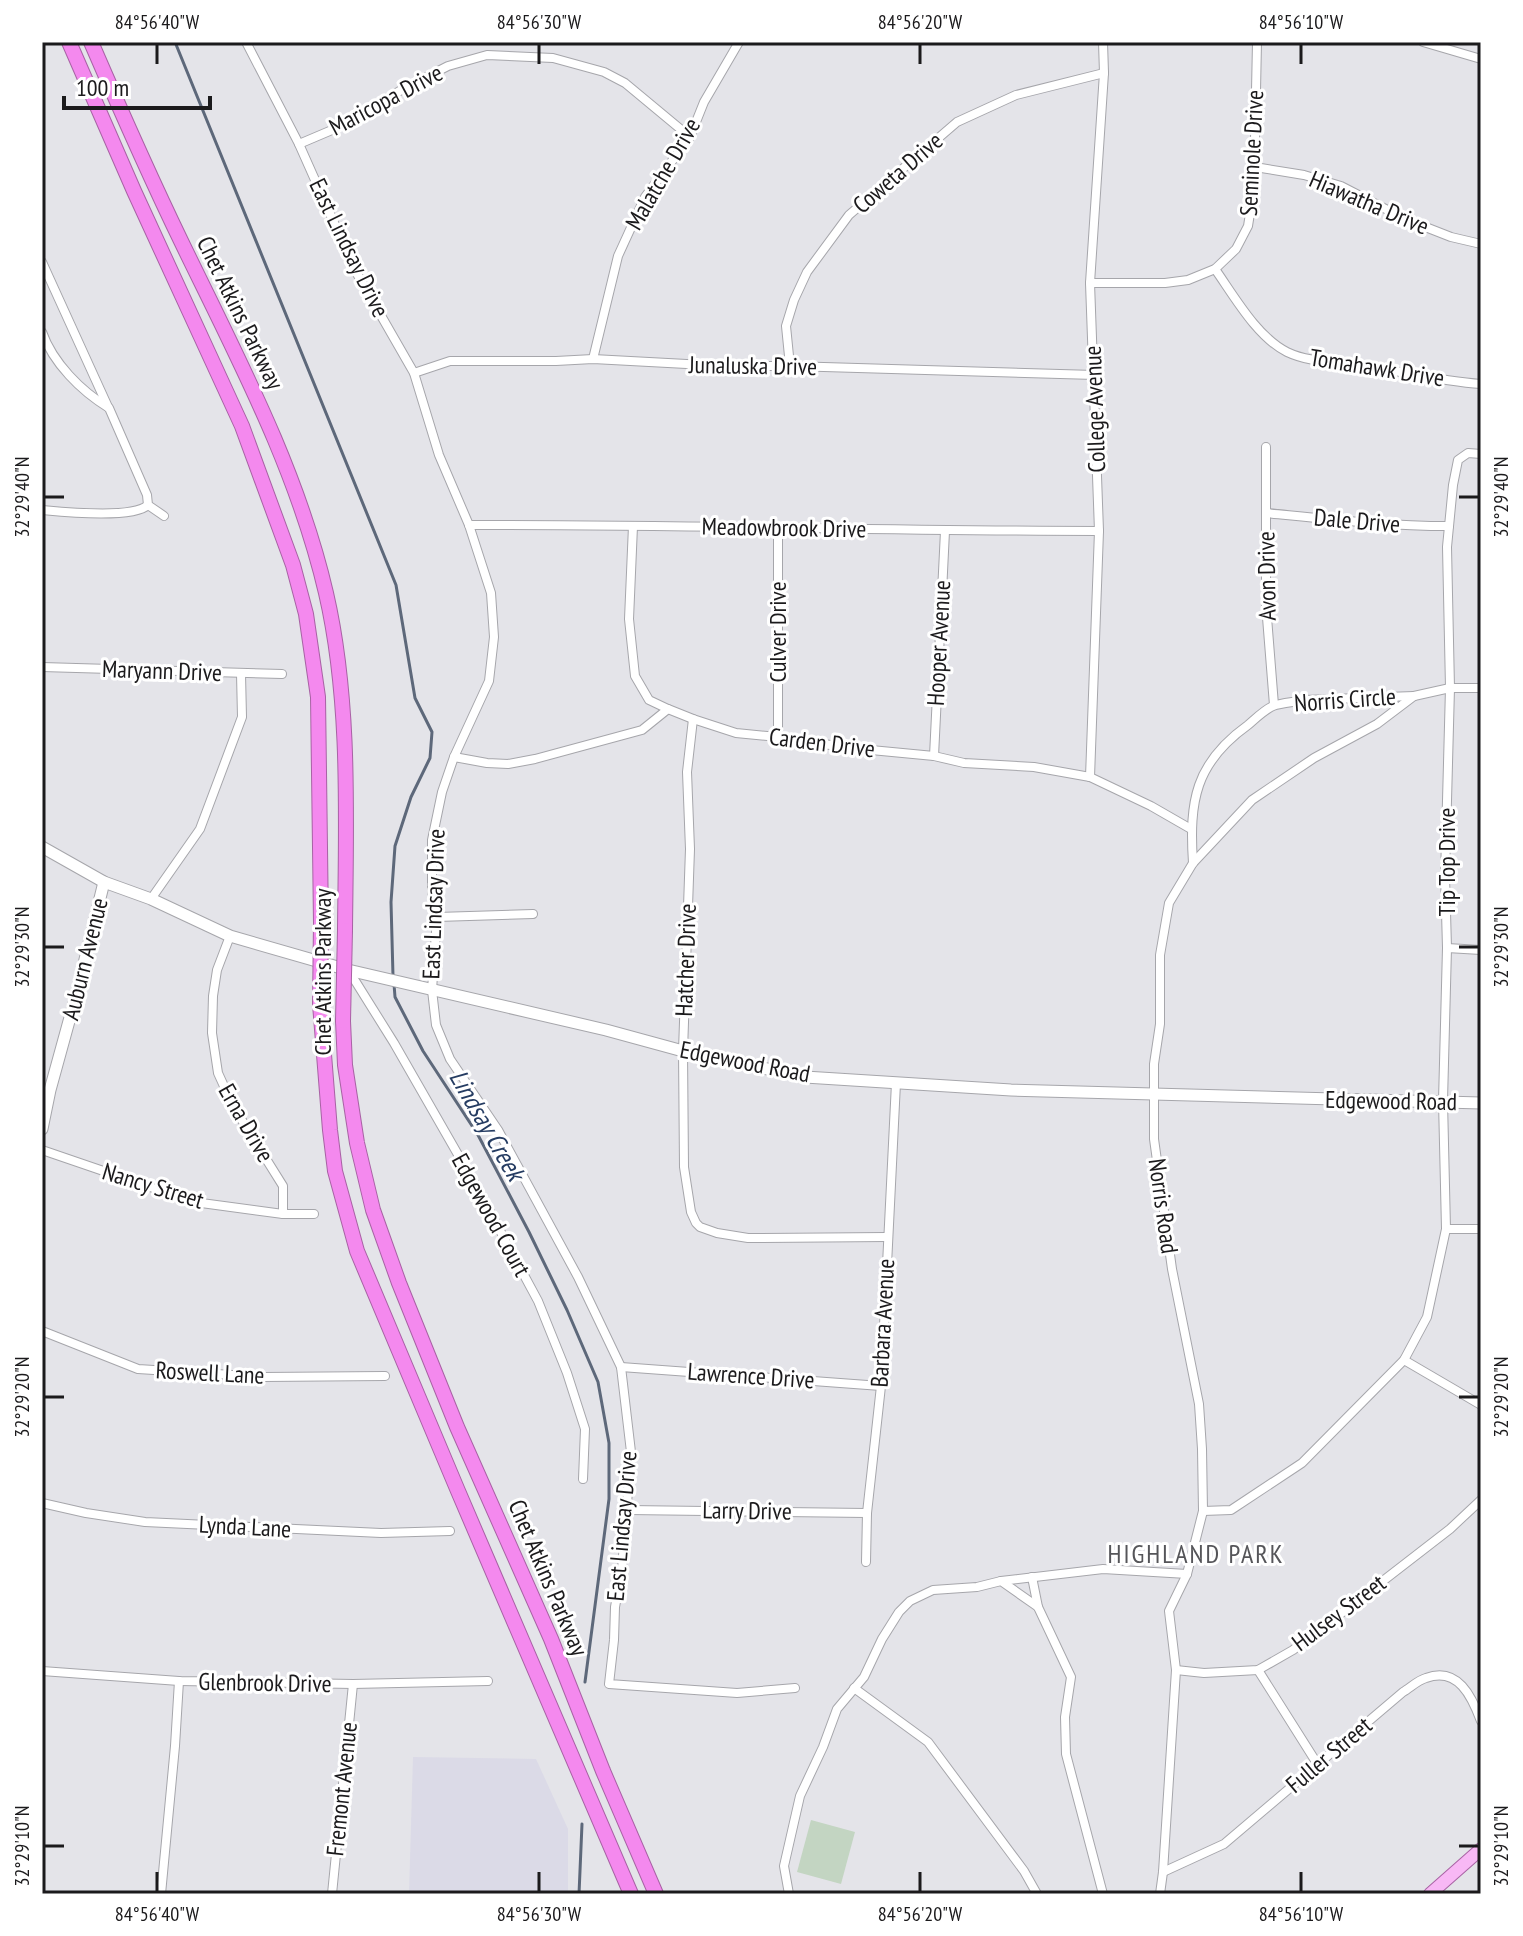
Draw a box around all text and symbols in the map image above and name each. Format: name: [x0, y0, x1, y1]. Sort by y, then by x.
text: 84°56'40"W: [115, 9, 200, 35]
text: 84°56'30"W: [497, 9, 582, 35]
text: 84°56'20"W: [878, 9, 963, 35]
text: 84°56'10"W: [1259, 9, 1344, 35]
street label: Maricopa Drive: [324, 57, 448, 142]
scale bar: [64, 60, 210, 110]
text: 100 m: [76, 72, 129, 103]
street label: Seminole Drive: [1233, 89, 1270, 217]
street label: Malatche Drive: [618, 112, 707, 235]
street label: Coweta Drive: [846, 125, 949, 220]
street label: Hiawatha Drive: [1305, 163, 1434, 242]
street label: East Lindsay Drive: [303, 173, 396, 322]
street label: Chet Atkins Parkway: [190, 231, 291, 395]
street label: Tomahawk Drive: [1308, 342, 1446, 393]
street label: College Avenue: [1077, 345, 1112, 473]
street label: Junaluska Drive: [688, 349, 817, 382]
text: 32°29'40"N: [9, 457, 35, 537]
text: 32°29'40"N: [1488, 457, 1514, 537]
street label: Dale Drive: [1313, 501, 1401, 540]
street label: Meadowbrook Drive: [701, 511, 867, 544]
street label: Avon Drive: [1250, 531, 1283, 621]
street label: Hooper Avenue: [920, 579, 957, 707]
street label: Culver Drive: [762, 581, 793, 683]
street label: Maryann Drive: [102, 653, 222, 688]
street label: Norris Circle: [1293, 680, 1397, 719]
street label: Carden Drive: [767, 721, 877, 764]
street label: Tip Top Drive: [1431, 808, 1462, 916]
street label: East Lindsay Drive: [415, 828, 452, 980]
street label: Chet Atkins Parkway: [307, 889, 338, 1055]
street label: Auburn Avenue: [54, 895, 115, 1023]
street label: Hatcher Drive: [668, 903, 703, 1017]
text: 32°29'30"N: [9, 907, 35, 987]
text: 32°29'30"N: [1488, 907, 1514, 987]
street label: Edgewood Road: [677, 1034, 813, 1089]
water label: Lindsay Creek: [442, 1063, 534, 1189]
street label: Erna Drive: [212, 1078, 281, 1168]
street label: Edgewood Road: [1325, 1084, 1457, 1117]
street label: Edgewood Court: [445, 1148, 538, 1282]
street label: Nancy Street: [99, 1155, 208, 1216]
street label: Norris Road: [1141, 1156, 1186, 1256]
street label: Barbara Avenue: [864, 1258, 901, 1388]
street label: Roswell Lane: [155, 1354, 265, 1391]
street label: Lawrence Drive: [687, 1356, 816, 1395]
text: 32°29'20"N: [9, 1357, 35, 1437]
text: 32°29'20"N: [1488, 1357, 1514, 1437]
street label: East Lindsay Drive: [600, 1450, 644, 1602]
street label: Larry Drive: [702, 1494, 792, 1527]
street label: Chet Atkins Parkway: [502, 1495, 595, 1661]
street label: Lynda Lane: [198, 1509, 292, 1544]
district label: HIGHLAND PARK: [1107, 1537, 1285, 1570]
street label: Hulsey Street: [1286, 1567, 1392, 1658]
street label: Glenbrook Drive: [198, 1666, 332, 1699]
street label: Fuller Street: [1279, 1709, 1378, 1800]
street label: Fremont Avenue: [319, 1720, 364, 1858]
text: 32°29'10"N: [9, 1806, 35, 1886]
text: 32°29'10"N: [1488, 1806, 1514, 1886]
text: 84°56'40"W: [115, 1901, 200, 1927]
text: 84°56'30"W: [497, 1901, 582, 1927]
text: 84°56'20"W: [878, 1901, 963, 1927]
text: 84°56'10"W: [1259, 1901, 1344, 1927]

